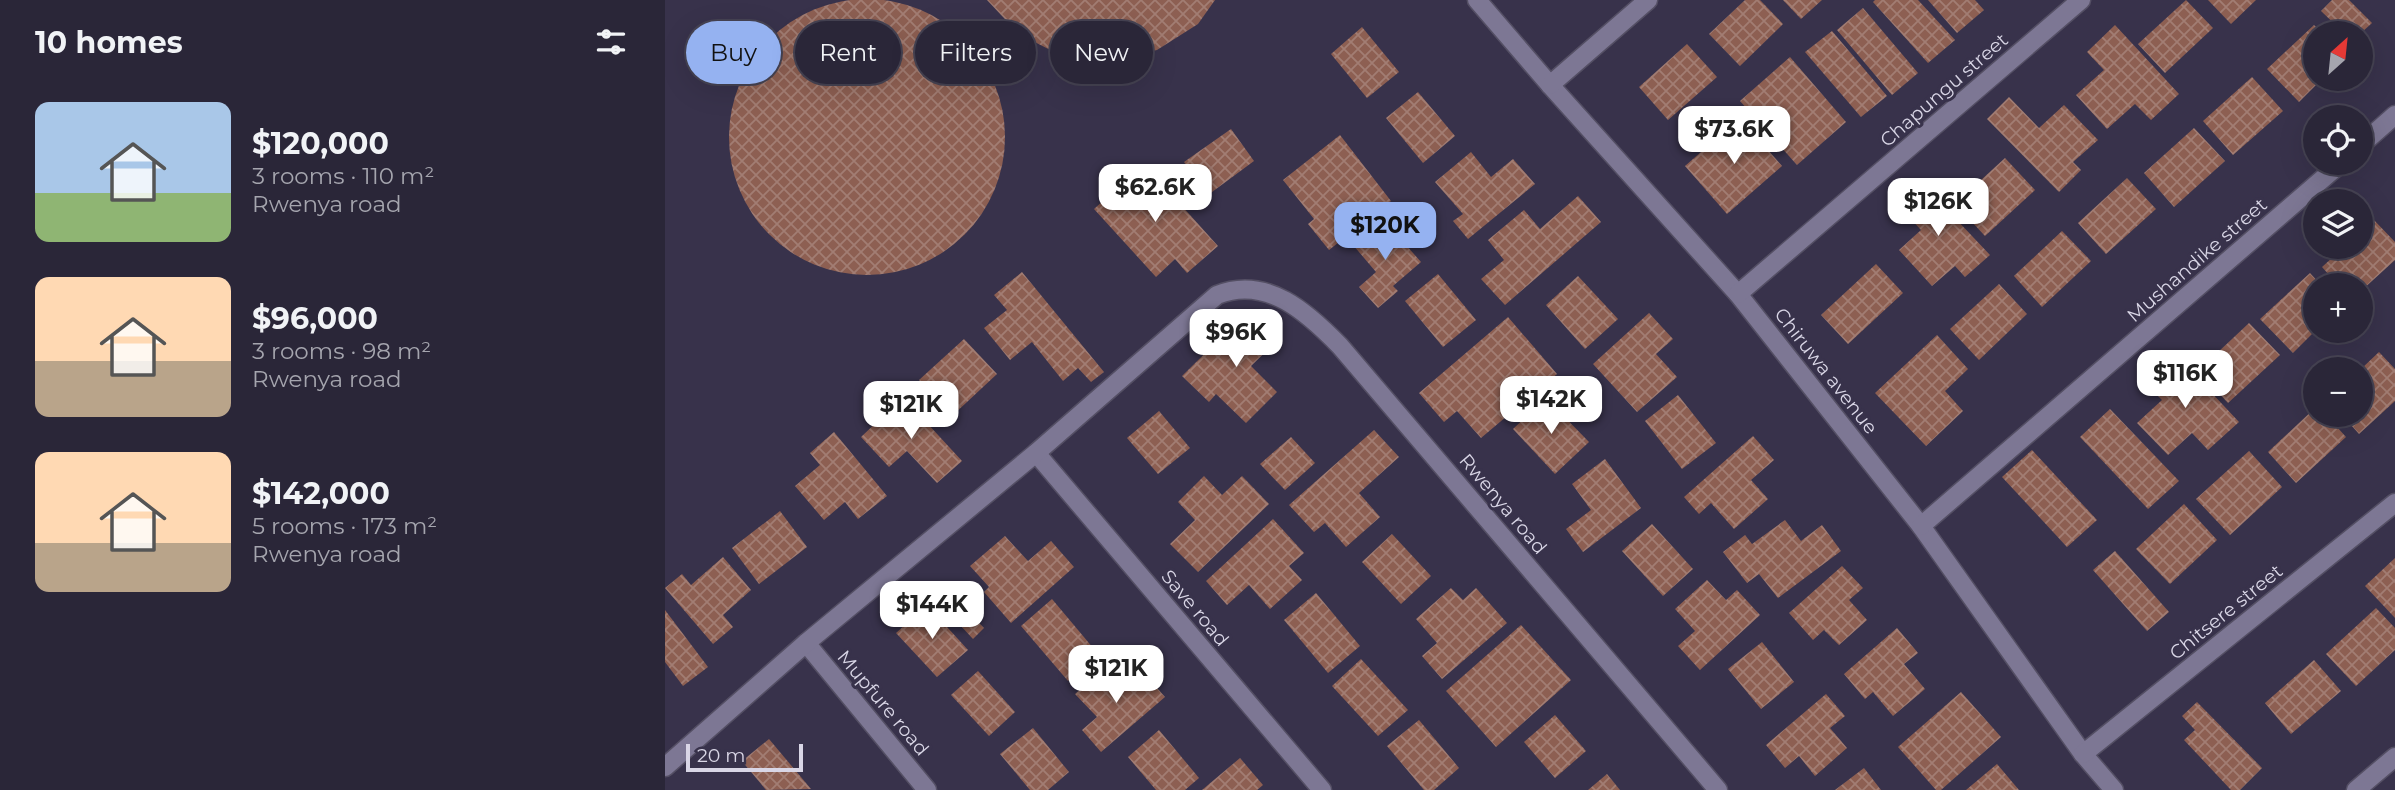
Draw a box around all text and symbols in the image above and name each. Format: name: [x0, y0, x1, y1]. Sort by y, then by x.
chip: Buy: [686, 21, 781, 84]
chip: Rent: [795, 21, 901, 84]
chip: Filters: [915, 21, 1036, 84]
chip: New: [1050, 21, 1153, 84]
north arrow: [2303, 21, 2373, 91]
map controls: [2303, 21, 2373, 427]
icon: filters: [592, 23, 630, 61]
text: 10 homes: [35, 24, 183, 61]
street label: Chapungu street: [1875, 28, 2013, 152]
button: locate: [2303, 105, 2373, 175]
pin: $73.6K: [1677, 106, 1791, 166]
text: $73.6K: [1694, 115, 1774, 143]
text: $120,000: [252, 125, 389, 162]
icon: home: [91, 130, 175, 214]
text: 3 rooms · 110 m²: [252, 162, 434, 190]
pin: $62.6K: [1098, 164, 1212, 224]
text: $62.6K: [1115, 173, 1195, 201]
pin: $126K: [1889, 178, 1987, 238]
text: $126K: [1904, 187, 1972, 215]
button: layers: [2303, 189, 2373, 259]
text: Rwenya road: [252, 190, 402, 218]
street label: Mushandike street: [2122, 193, 2272, 327]
pin: $120K: [1336, 202, 1434, 262]
text: $120K: [1350, 211, 1420, 239]
button: +: [2303, 273, 2373, 343]
text: $96,000: [252, 300, 378, 337]
street label: Chiruwa avenue: [1770, 303, 1882, 439]
icon: home: [91, 305, 175, 389]
pin: $96K: [1195, 310, 1277, 369]
text: $96K: [1206, 318, 1266, 346]
text: 3 rooms · 98 m²: [252, 337, 431, 365]
pin: $116K: [2136, 350, 2234, 410]
button: −: [2303, 357, 2373, 427]
text: $116K: [2153, 359, 2217, 387]
text: Rwenya road: [252, 365, 402, 393]
pin: $142K: [1502, 376, 1600, 436]
pin: $121K: [862, 382, 960, 441]
text: $142K: [1516, 385, 1586, 413]
text: $121K: [879, 390, 943, 418]
street label: Rwenya road: [1454, 449, 1552, 559]
text: $142,000: [252, 475, 390, 512]
icon: home: [91, 480, 175, 564]
text: 5 rooms · 173 m²: [252, 512, 437, 540]
text: Rwenya road: [252, 540, 402, 568]
street label: Chitsere street: [2165, 559, 2287, 665]
street label: Save road: [1156, 565, 1234, 651]
pin: $144K: [883, 582, 981, 641]
text: $144K: [896, 590, 968, 618]
street label: Mupfure road: [832, 646, 934, 760]
pin: $121K: [1067, 646, 1165, 705]
text: $121K: [1084, 654, 1148, 682]
scale bar: [686, 741, 803, 773]
text: 20 m: [697, 744, 745, 767]

